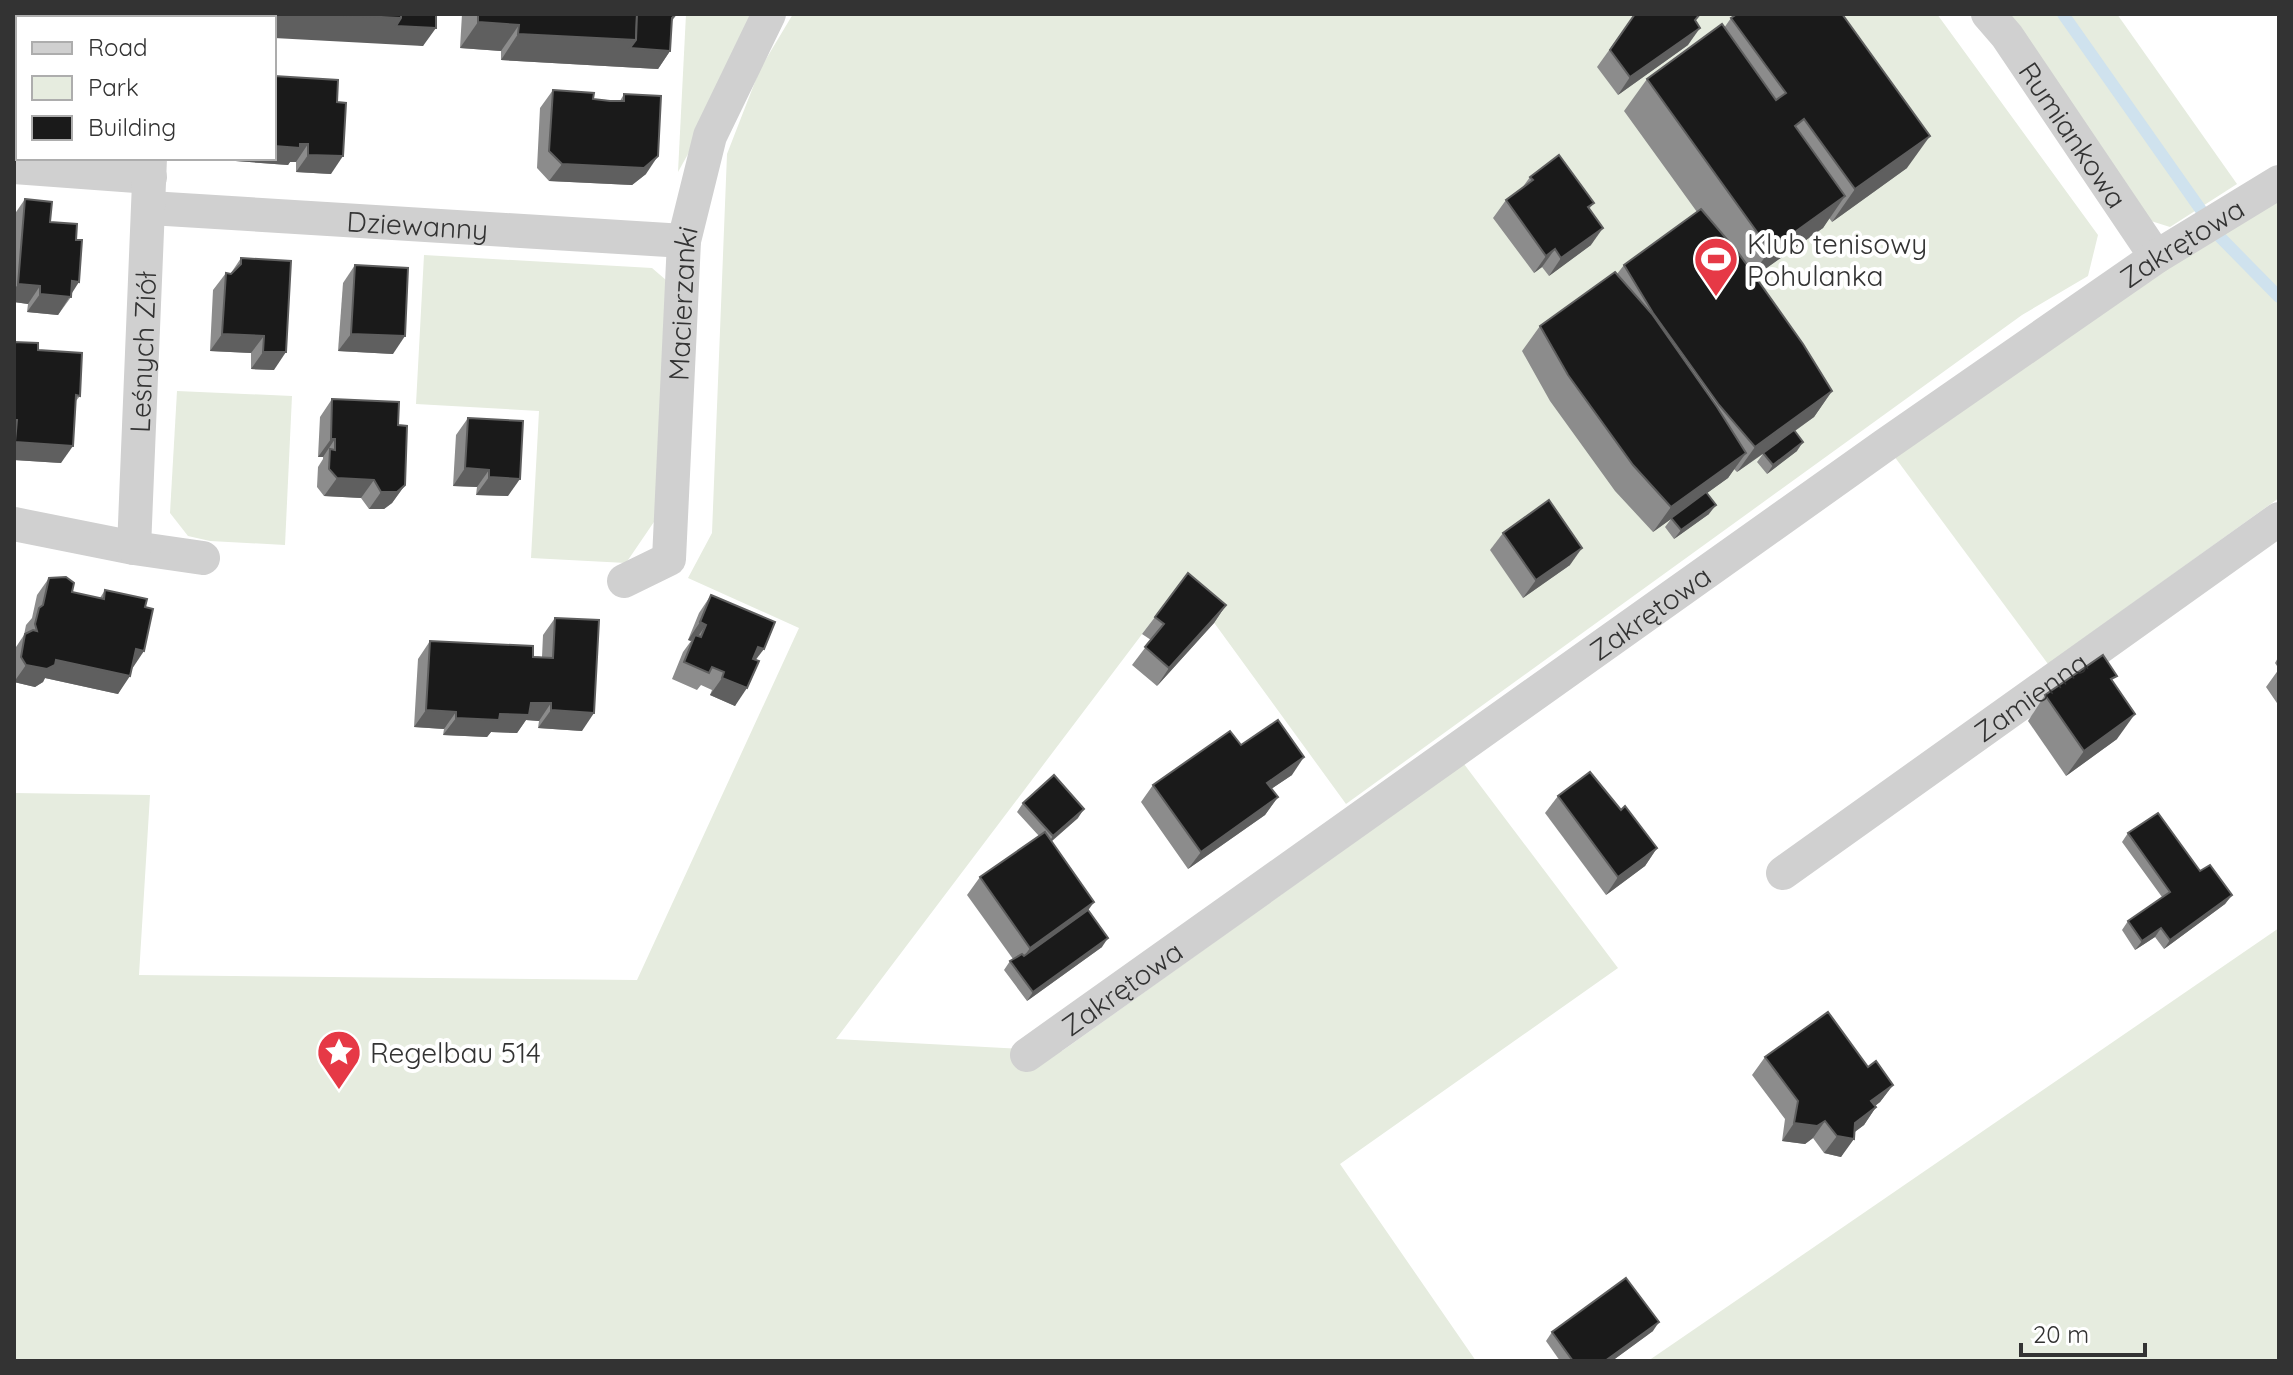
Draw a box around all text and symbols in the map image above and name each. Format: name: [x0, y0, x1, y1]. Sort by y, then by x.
legend: [16, 16, 276, 160]
text: Road: [88, 32, 148, 62]
street label: Rumiankowa: [2012, 55, 2135, 214]
text: Park: [88, 72, 139, 102]
text: Building: [88, 112, 176, 142]
street label: Zakrętowa: [2113, 190, 2250, 295]
street label: Dziewanny: [346, 203, 489, 246]
street label: Macierzanki: [660, 222, 705, 382]
place label: Klub tenisowy Pohulanka: [1747, 226, 1927, 293]
sports icon: Klub tenisowy Pohulanka: [1692, 235, 1740, 298]
street label: Leśnych Ziół: [121, 270, 163, 433]
street label: Zakrętowa: [1582, 557, 1717, 667]
street label: Zamienna: [1967, 644, 2094, 749]
street label: Zakrętowa: [1054, 933, 1189, 1043]
place icon: Regelbau 514: [315, 1028, 363, 1091]
place label: Regelbau 514: [370, 1035, 541, 1070]
scale bar: [2021, 1307, 2145, 1357]
text: 20 m: [2033, 1319, 2089, 1349]

